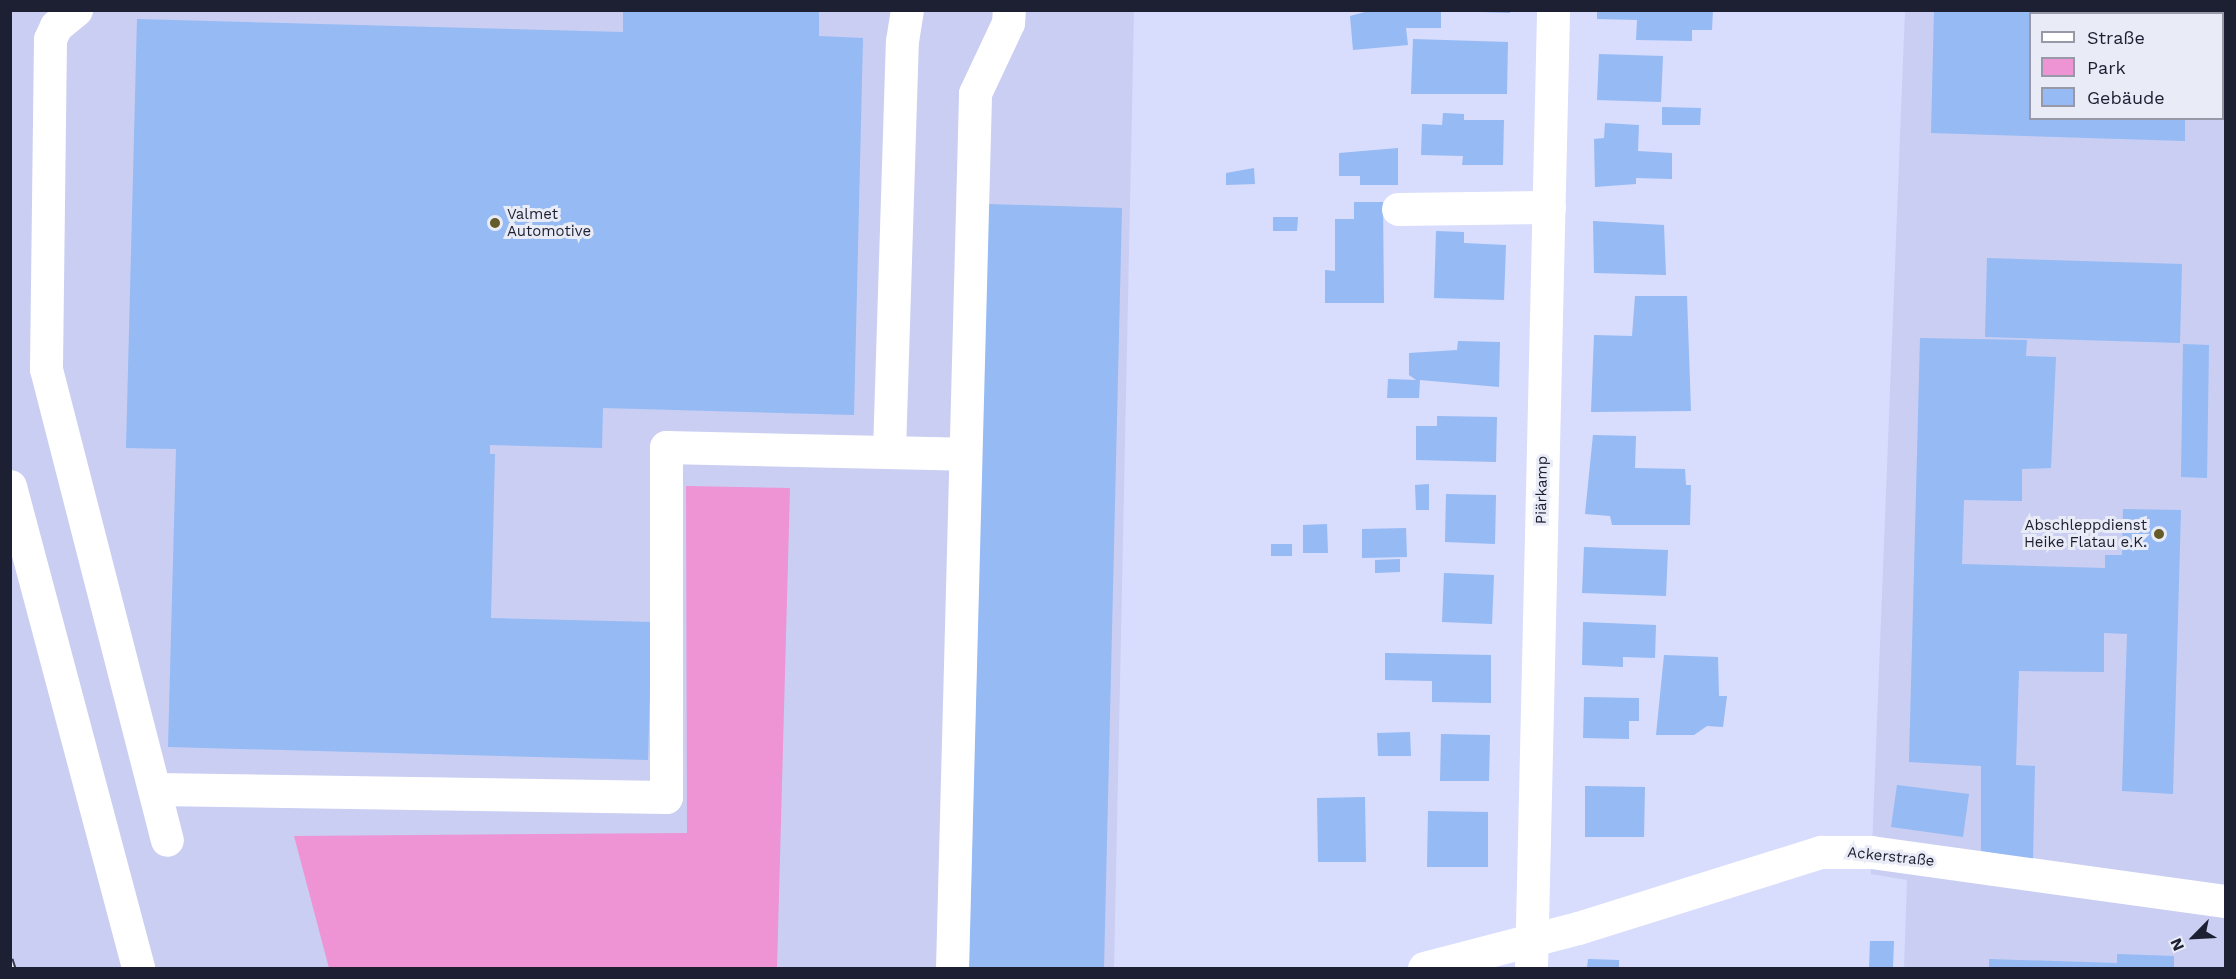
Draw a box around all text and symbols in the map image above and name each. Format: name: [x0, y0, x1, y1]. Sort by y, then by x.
legend: [2029, 12, 2224, 120]
text: Straße: [2087, 27, 2145, 48]
text: Park: [2087, 57, 2126, 78]
text: Gebäude: [2087, 87, 2165, 108]
place label: Valmet Automotive: [507, 205, 591, 240]
marker: Valmet Automotive: [488, 216, 502, 230]
street label: Piärkamp: [1532, 456, 1552, 524]
place label: Abschleppdienst Heike Flatau e.K.: [2024, 516, 2147, 551]
marker: Abschleppdienst Heike Flatau e.K.: [2152, 527, 2166, 541]
street label: Ackerstraße: [1847, 843, 1935, 871]
north arrow: [2164, 907, 2224, 967]
text: N: [2166, 935, 2188, 954]

